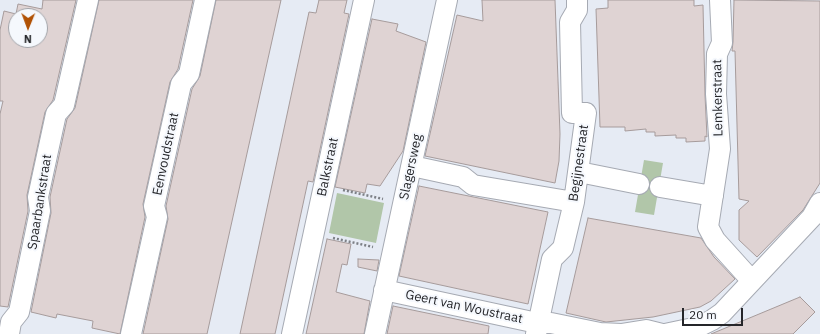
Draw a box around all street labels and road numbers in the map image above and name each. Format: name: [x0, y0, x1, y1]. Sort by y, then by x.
street label: Lemkerstraat: [710, 59, 726, 137]
street label: Eenvoudstraat: [150, 111, 182, 197]
street label: Begijnestraat: [566, 124, 592, 202]
street label: Slagersweg: [396, 133, 426, 201]
street label: Balkstraat: [314, 136, 342, 198]
street label: Spaarbankstraat: [25, 153, 55, 251]
street label: Geert van Woustraat: [404, 287, 524, 327]

